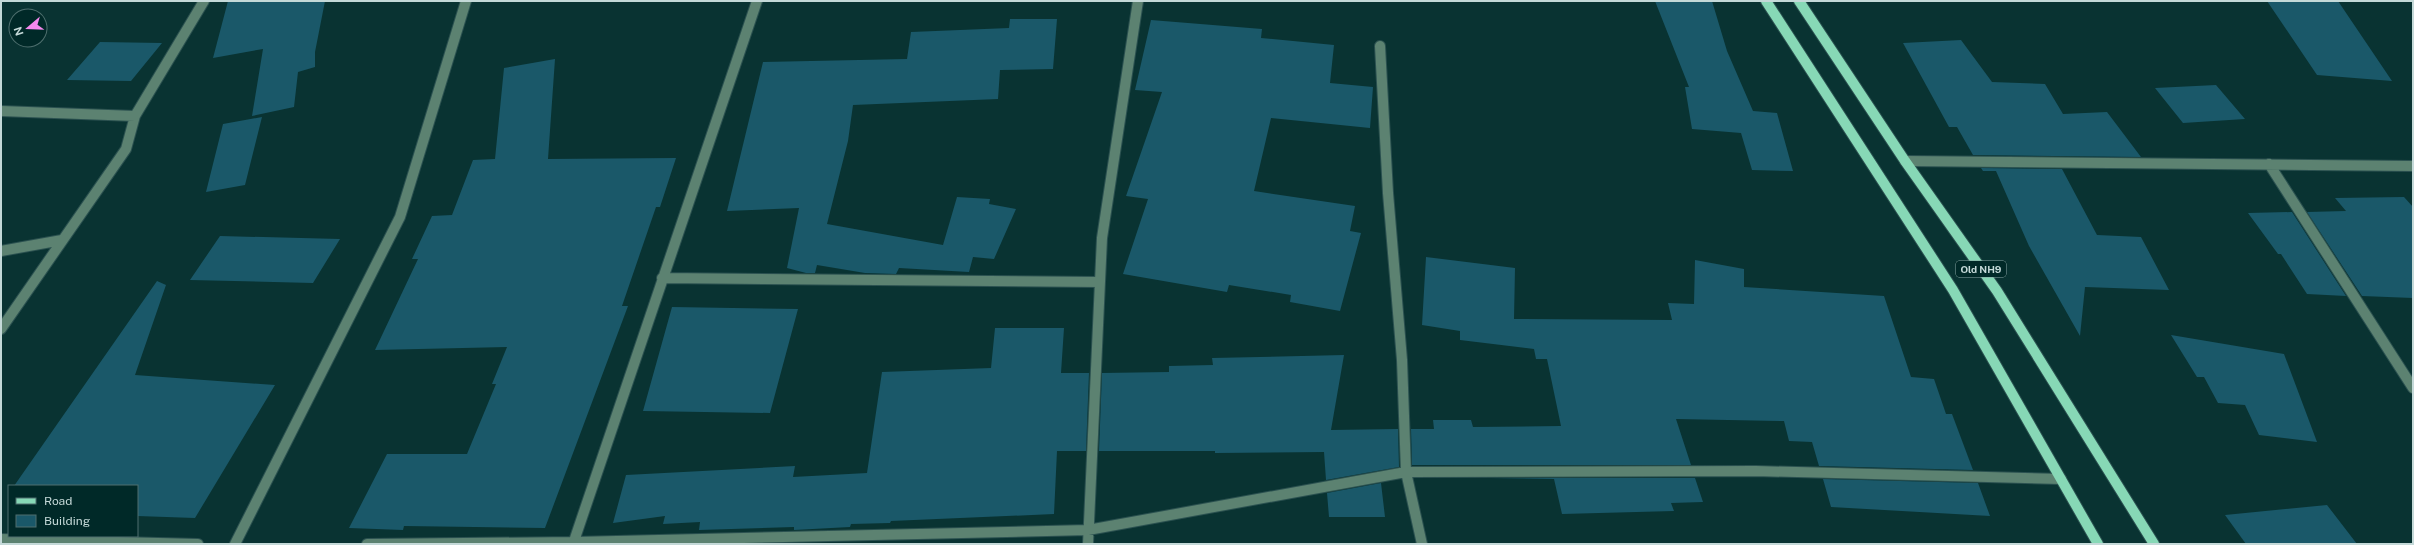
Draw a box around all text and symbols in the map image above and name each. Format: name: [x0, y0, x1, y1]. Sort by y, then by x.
north arrow: [8, 8, 48, 48]
text: N: [11, 25, 26, 37]
road number: Old NH9: [1956, 261, 2006, 277]
legend: [8, 485, 138, 537]
text: Road: [44, 494, 72, 508]
text: Building: [44, 514, 90, 528]

